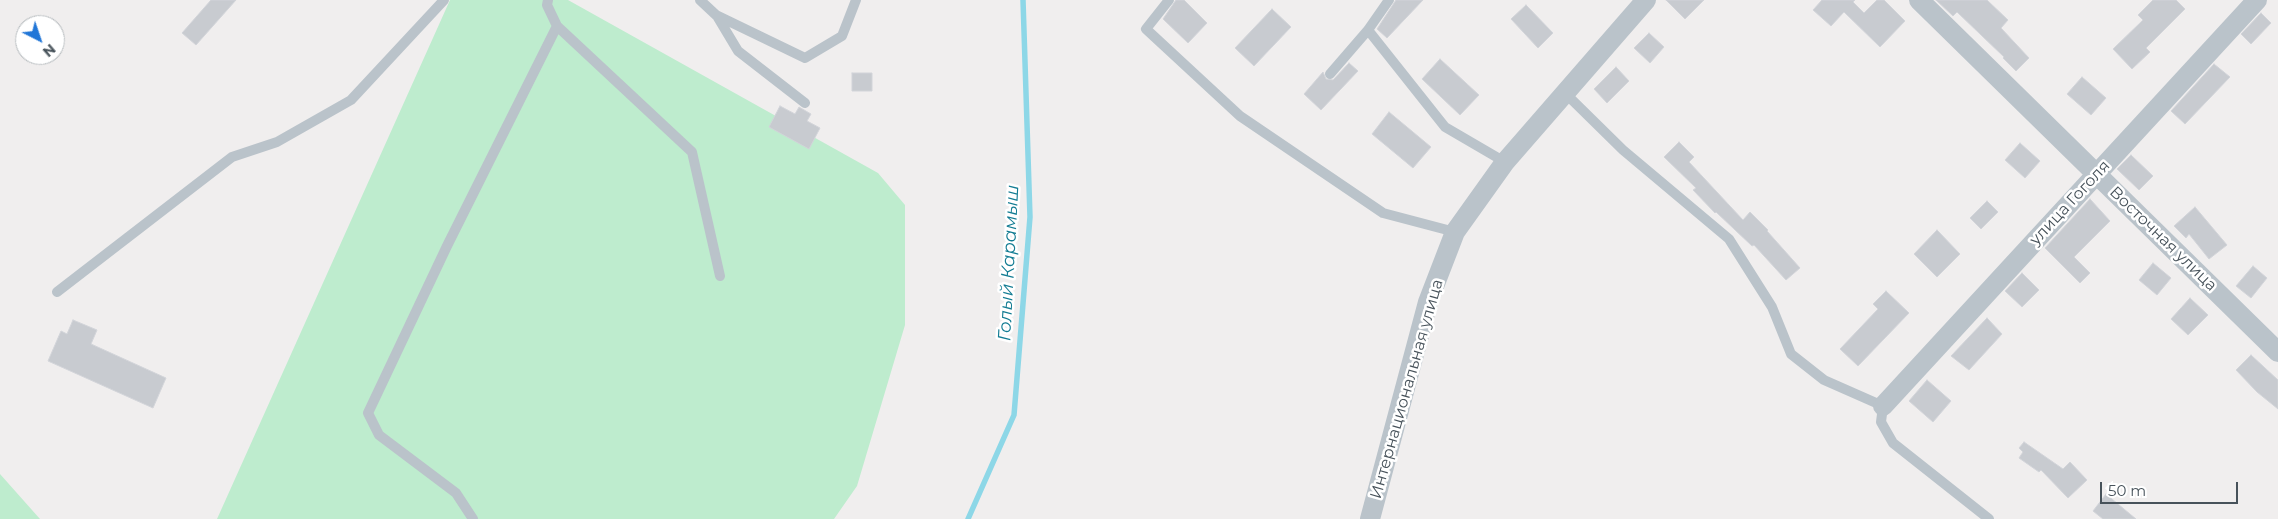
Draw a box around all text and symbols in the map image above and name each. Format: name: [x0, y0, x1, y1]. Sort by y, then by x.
north arrow: [15, 15, 65, 65]
text: N: [39, 40, 59, 61]
street label: улица Гоголя: [2026, 157, 2114, 249]
street label: Восточная улица: [2105, 183, 2221, 295]
water label: Голый Карамыш: [994, 184, 1024, 342]
street label: Интернациональная улица: [1366, 277, 1448, 501]
scale bar: [2103, 472, 2240, 504]
text: 50 m: [2108, 481, 2146, 500]

